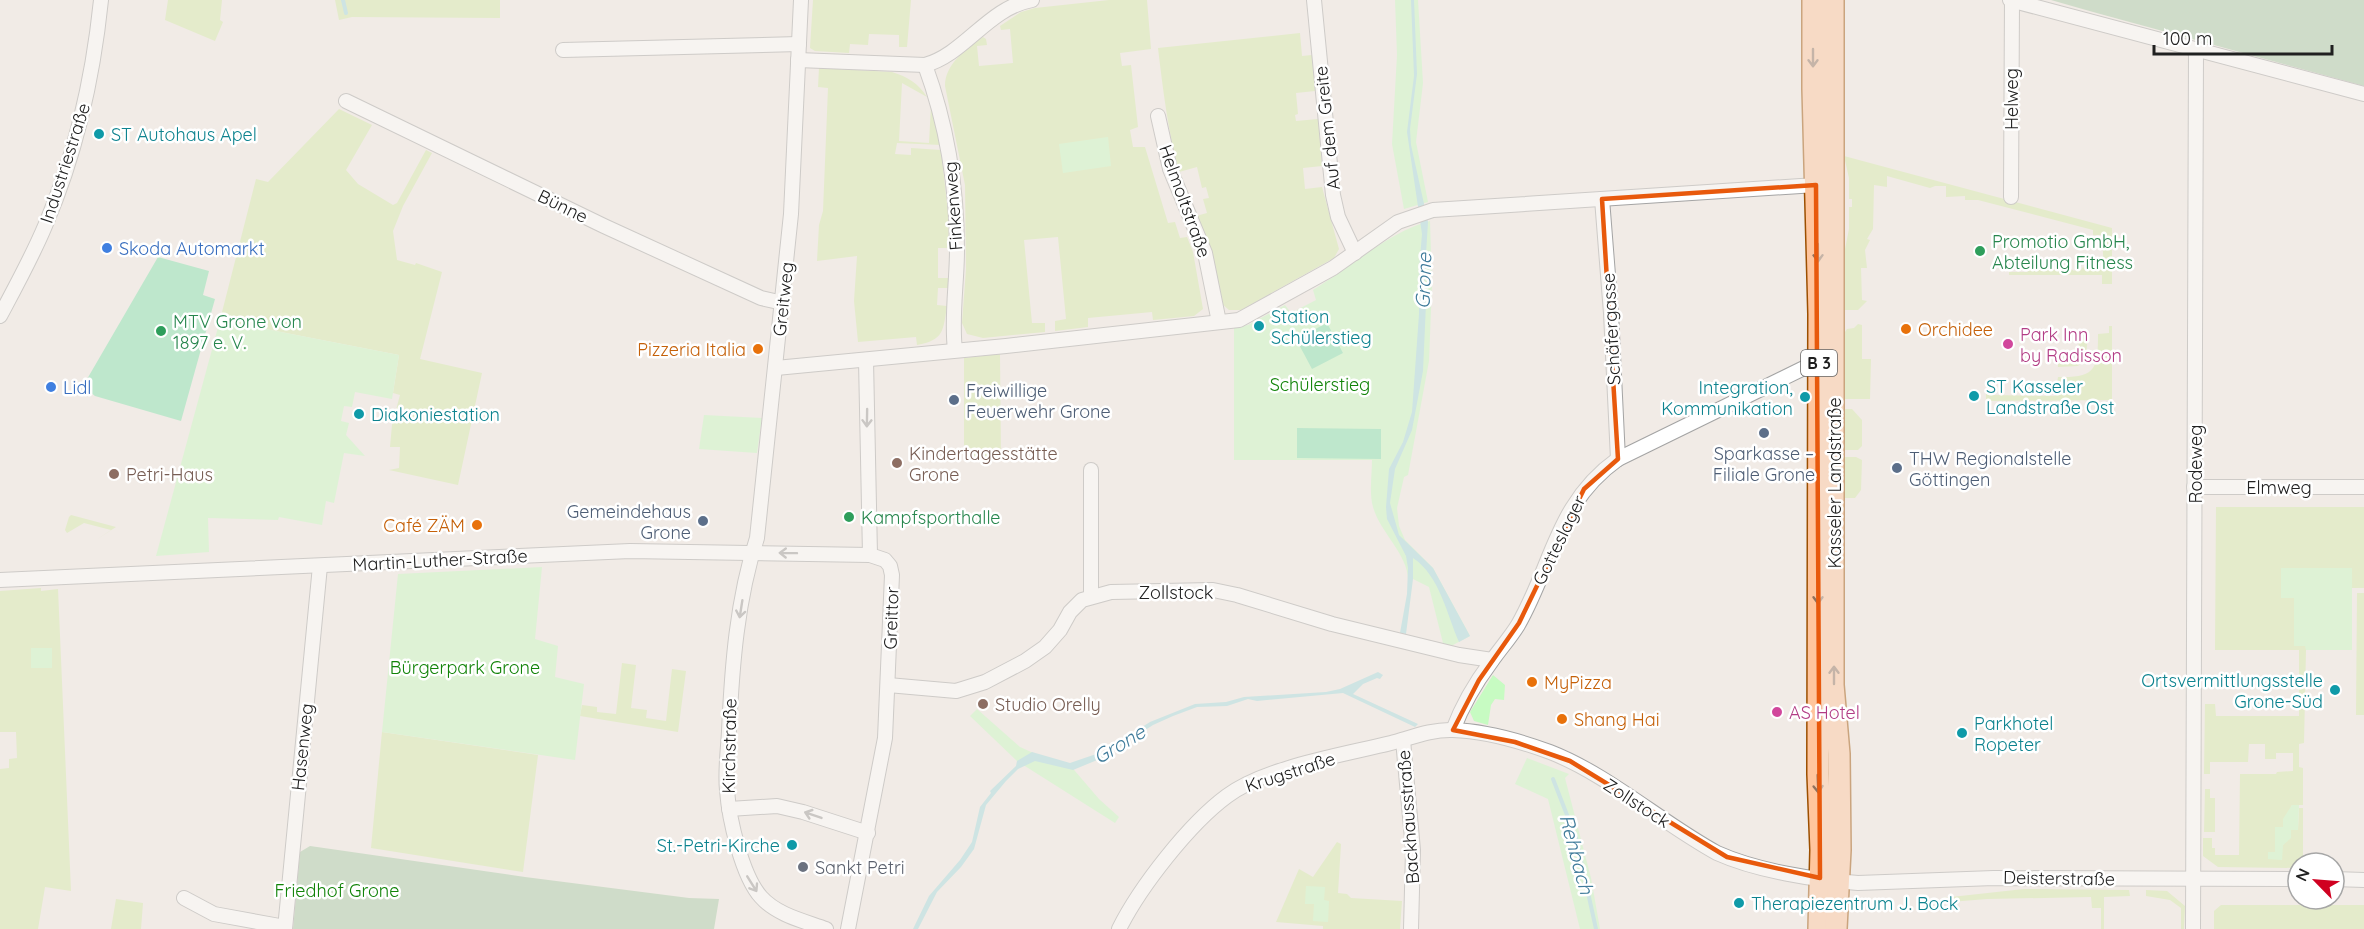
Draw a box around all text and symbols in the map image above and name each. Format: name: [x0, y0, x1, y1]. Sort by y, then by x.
scale bar: [2154, 18, 2332, 56]
text: 100 m: [2163, 27, 2212, 50]
one-way arrow: [1807, 48, 1819, 68]
street label: Auf dem Greite: [1309, 65, 1345, 191]
street label: Helweg: [2000, 68, 2023, 130]
street label: Industriestraße: [35, 100, 95, 226]
place label: ST Autohaus Apel: [111, 123, 257, 146]
marker: ST Autohaus Apel: [92, 127, 106, 141]
street label: Helmoltstraße: [1154, 141, 1216, 261]
street label: Finkenweg: [938, 161, 968, 251]
street label: Bünne: [534, 184, 592, 228]
place label: Promotio GmbH, Abteilung Fitness: [1992, 230, 2133, 274]
place label: Skoda Automarkt: [119, 237, 265, 260]
marker: Skoda Automarkt: [100, 241, 114, 255]
one-way arrow: [1812, 243, 1824, 263]
marker: Promotio GmbH, Abteilung Fitness: [1973, 244, 1987, 258]
water label: Grone: [1410, 252, 1436, 309]
street label: Greitweg: [768, 261, 798, 337]
street label: Schäfergasse: [1597, 272, 1625, 386]
place label: Station Schülerstieg: [1271, 305, 1372, 349]
place label: MTV Grone von 1897 e. V.: [173, 310, 302, 354]
place label: Orchidee: [1918, 318, 1993, 341]
marker: Station Schülerstieg: [1252, 319, 1266, 333]
marker: Orchidee: [1899, 322, 1913, 336]
place label: Park Inn by Radisson: [2020, 323, 2122, 367]
marker: MTV Grone von 1897 e. V.: [154, 324, 168, 338]
marker: Park Inn by Radisson: [2001, 337, 2015, 351]
place label: Pizzeria Italia: [637, 338, 746, 361]
marker: Pizzeria Italia: [751, 342, 765, 356]
road number: B 3: [1801, 350, 1837, 376]
park label: Schülerstieg: [1270, 373, 1370, 396]
place label: ST Kasseler Landstraße Ost: [1986, 375, 2114, 419]
place label: Lidl: [63, 376, 91, 399]
place label: Integration, Kommunikation: [1661, 376, 1793, 420]
place label: Freiwillige Feuerwehr Grone: [966, 379, 1111, 423]
marker: Lidl: [44, 380, 58, 394]
marker: ST Kasseler Landstraße Ost: [1967, 389, 1981, 403]
marker: Integration, Kommunikation: [1798, 390, 1812, 404]
marker: Freiwillige Feuerwehr Grone: [947, 393, 961, 407]
street label: Kasseler Landstraße: [1823, 397, 1846, 569]
place label: Diakoniestation: [371, 403, 500, 426]
marker: Diakoniestation: [352, 407, 366, 421]
one-way arrow: [861, 408, 873, 428]
street label: Rodeweg: [2184, 425, 2207, 503]
marker: Sparkasse – Filiale Grone: [1757, 426, 1771, 440]
place label: Kindertagesstätte Grone: [909, 442, 1058, 486]
place label: Sparkasse – Filiale Grone: [1713, 442, 1815, 486]
place label: THW Regionalstelle Göttingen: [1909, 447, 2072, 491]
marker: Kindertagesstätte Grone: [890, 456, 904, 470]
marker: THW Regionalstelle Göttingen: [1890, 461, 1904, 475]
place label: Petri-Haus: [126, 463, 213, 486]
marker: Petri-Haus: [107, 467, 121, 481]
street label: Elmweg: [2246, 476, 2312, 499]
street label: Gotteslager: [1527, 491, 1591, 589]
place label: Gemeindehaus Grone: [567, 500, 691, 544]
place label: Kampfsporthalle: [861, 506, 1001, 529]
marker: Kampfsporthalle: [842, 510, 856, 524]
place label: Café ZÄM: [383, 514, 465, 537]
marker: Gemeindehaus Grone: [696, 514, 710, 528]
marker: Café ZÄM: [470, 518, 484, 532]
street label: Martin-Luther-Straße: [352, 544, 528, 576]
one-way arrow: [779, 547, 799, 559]
street label: Zollstock: [1139, 581, 1213, 604]
one-way arrow: [1812, 585, 1824, 605]
street label: Greittor: [878, 586, 904, 650]
one-way arrow: [735, 599, 746, 619]
park label: Bürgerpark Grone: [390, 656, 540, 679]
one-way arrow: [1828, 665, 1840, 685]
place label: Ortsvermittlungsstelle Grone-Süd: [2141, 669, 2323, 713]
place label: MyPizza: [1544, 671, 1612, 694]
marker: MyPizza: [1525, 675, 1539, 689]
marker: Ortsvermittlungsstelle Grone-Süd: [2328, 683, 2342, 697]
place label: Studio Orelly: [995, 693, 1101, 716]
marker: Studio Orelly: [976, 697, 990, 711]
street label: Kirchstraße: [717, 698, 741, 794]
place label: AS Hotel: [1789, 701, 1860, 724]
street label: Hasenweg: [286, 702, 318, 792]
marker: AS Hotel: [1770, 705, 1784, 719]
place label: Shang Hai: [1574, 708, 1660, 731]
marker: Shang Hai: [1555, 712, 1569, 726]
place label: Parkhotel Ropeter: [1974, 712, 2053, 756]
water label: Grone: [1089, 718, 1150, 769]
marker: Parkhotel Ropeter: [1955, 726, 1969, 740]
street label: Krugstraße: [1242, 747, 1338, 797]
street label: Backhausstraße: [1392, 749, 1424, 885]
street label: Zollstock: [1599, 773, 1675, 833]
one-way arrow: [1813, 774, 1824, 794]
one-way arrow: [804, 809, 823, 820]
water label: Rehbach: [1554, 811, 1600, 897]
place label: St.-Petri-Kirche: [657, 834, 780, 857]
marker: St.-Petri-Kirche: [785, 838, 799, 852]
north arrow: [2286, 851, 2346, 911]
place label: Sankt Petri: [815, 856, 905, 879]
marker: Sankt Petri: [796, 860, 810, 874]
text: N: [2291, 865, 2314, 884]
street label: Deisterstraße: [2003, 866, 2115, 890]
one-way arrow: [746, 876, 759, 893]
park label: Friedhof Grone: [275, 879, 399, 902]
place label: Therapiezentrum J. Bock: [1751, 892, 1958, 915]
marker: Therapiezentrum J. Bock: [1732, 896, 1746, 910]

